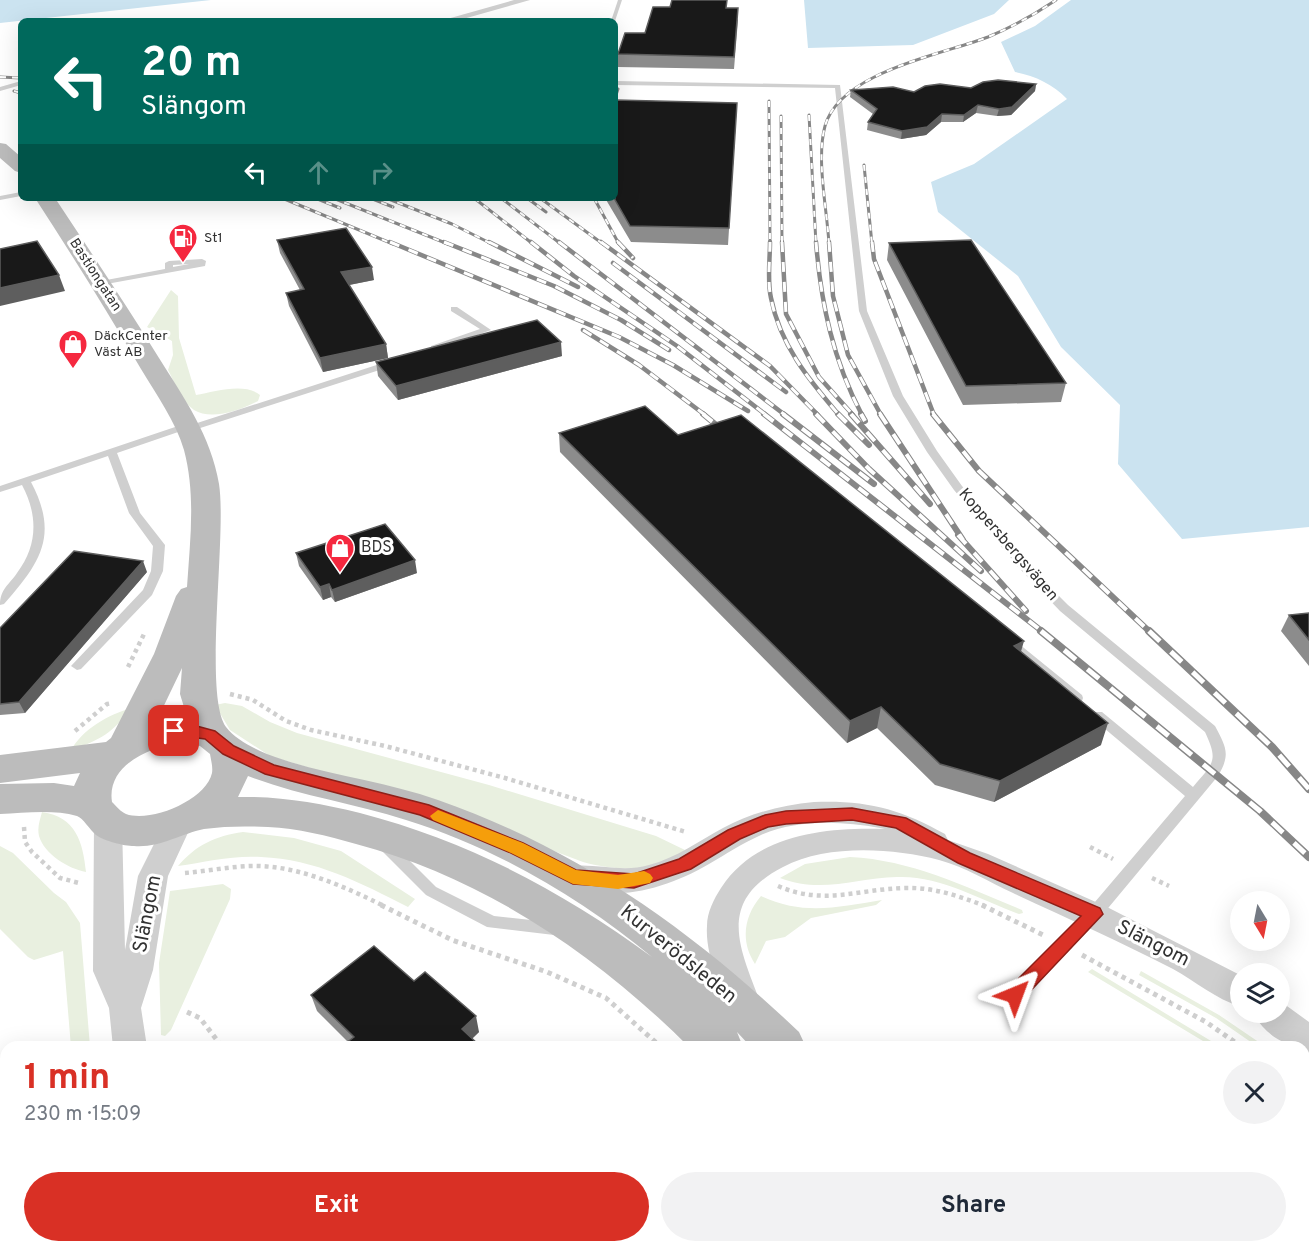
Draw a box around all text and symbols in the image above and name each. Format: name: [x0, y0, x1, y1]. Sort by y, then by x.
text: 20 m: [141, 38, 242, 91]
icon: left: [42, 42, 120, 120]
text: Slängom: [141, 90, 247, 124]
icon: left: [239, 156, 272, 189]
icon: ahead: [302, 156, 335, 189]
icon: right: [365, 156, 398, 189]
fuel station icon: St1: [167, 222, 199, 264]
place label: St1: [204, 230, 223, 247]
street label: Bastiongatan: [65, 235, 125, 315]
shop icon: DäckCenter Väst AB: [57, 328, 89, 370]
place label: DäckCenter Väst AB: [94, 328, 168, 361]
street label: Koppersbergsvägen: [954, 485, 1062, 605]
shop icon: BDS: [324, 532, 356, 574]
place label: BDS: [361, 538, 392, 558]
pin: [148, 705, 199, 756]
icon: arrive: [157, 714, 190, 747]
street label: Slängom: [128, 873, 168, 955]
north arrow: [1230, 891, 1290, 951]
map controls: [1230, 891, 1290, 1023]
street label: Kurverödsleden: [614, 900, 742, 1010]
street label: Slängom: [1112, 915, 1194, 973]
position arrow: [983, 963, 1047, 1027]
button: layers: [1230, 963, 1290, 1023]
text: 1 min: [24, 1056, 110, 1102]
button: close: [1223, 1061, 1286, 1124]
text: 230 m · 15:09: [24, 1102, 141, 1128]
button: Exit: [24, 1172, 649, 1241]
button: Share: [661, 1172, 1286, 1241]

